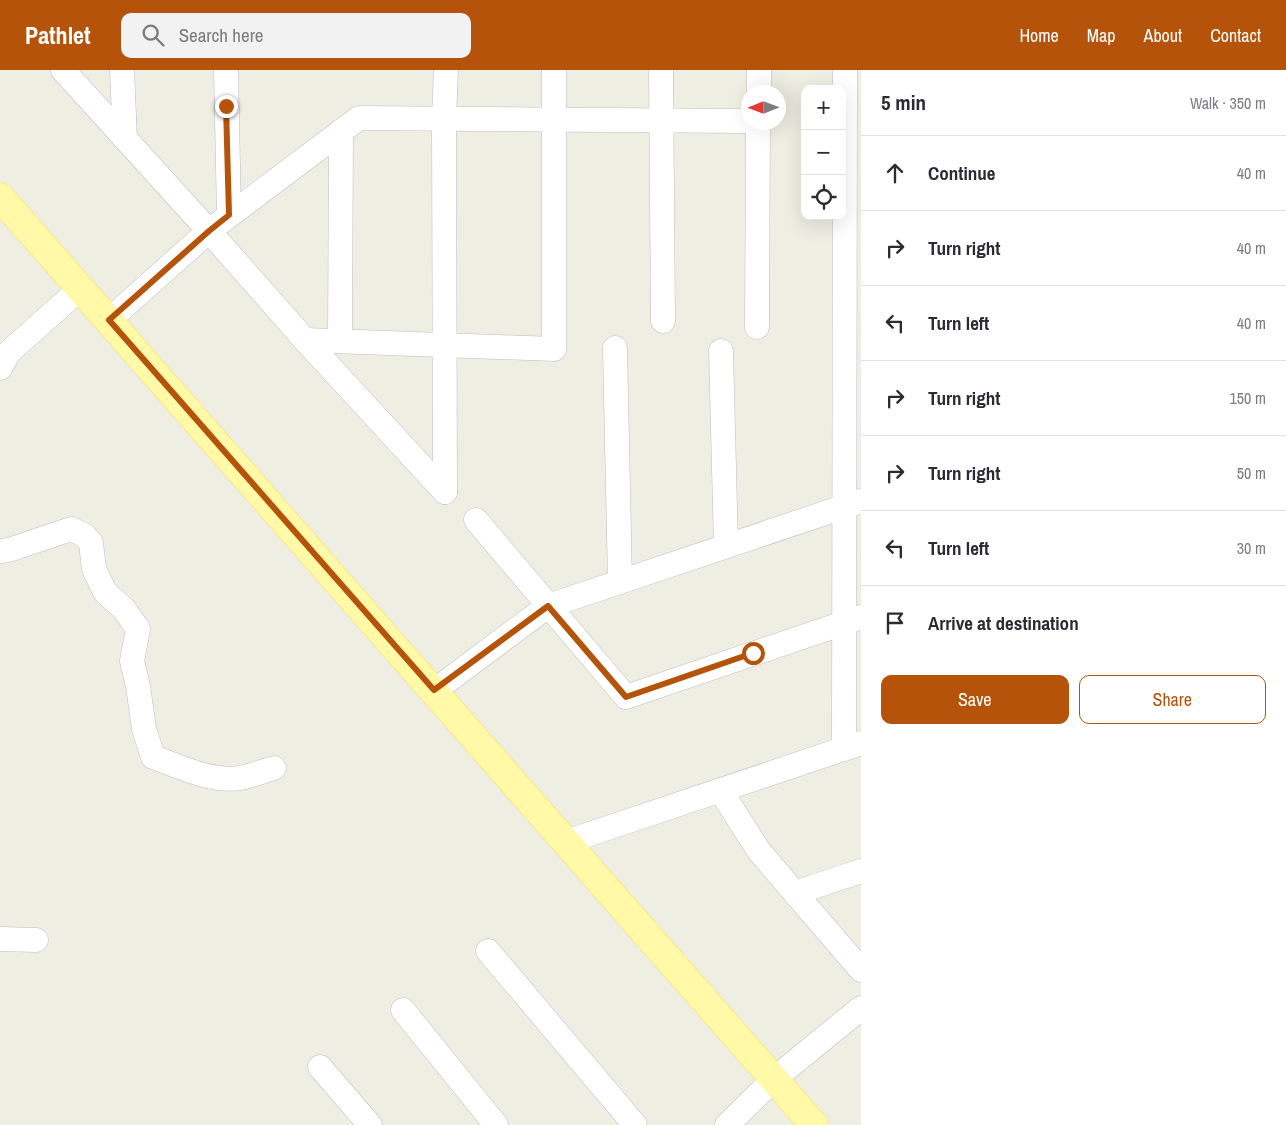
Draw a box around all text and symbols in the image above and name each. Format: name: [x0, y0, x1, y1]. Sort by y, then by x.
search box: [121, 13, 471, 58]
text: Pathlet: [25, 19, 91, 51]
icon: search: [139, 21, 167, 49]
text: Search here: [179, 22, 264, 48]
text: Home: [1019, 23, 1059, 48]
text: Map: [1087, 23, 1116, 48]
text: About: [1144, 23, 1182, 48]
text: Contact: [1210, 23, 1261, 48]
north arrow: [741, 85, 786, 130]
map controls: [801, 85, 846, 220]
button: +: [801, 85, 846, 130]
text: 5 min: [881, 88, 926, 117]
text: Walk · 350 m: [1190, 92, 1266, 114]
route end: [215, 95, 238, 118]
button: −: [801, 130, 846, 175]
icon: ahead: [881, 159, 909, 187]
text: Continue: [928, 160, 996, 186]
text: 40 m: [1237, 162, 1266, 184]
button: locate: [801, 175, 846, 220]
icon: right: [881, 234, 909, 262]
text: Turn right: [928, 235, 1000, 261]
text: 40 m: [1237, 237, 1266, 259]
icon: left: [881, 309, 909, 337]
text: Turn left: [928, 310, 989, 336]
text: 40 m: [1237, 312, 1266, 334]
icon: right: [881, 384, 909, 412]
text: Turn right: [928, 385, 1000, 411]
text: 150 m: [1230, 387, 1266, 409]
icon: right: [881, 459, 909, 487]
text: Turn right: [928, 460, 1000, 486]
text: 50 m: [1237, 462, 1266, 484]
icon: left: [881, 534, 909, 562]
text: Turn left: [928, 535, 989, 561]
text: 30 m: [1237, 537, 1266, 559]
icon: arrive: [881, 609, 909, 637]
text: Arrive at destination: [928, 610, 1079, 636]
route start: [742, 642, 765, 665]
button: Save: [881, 675, 1069, 724]
button: Share: [1079, 675, 1266, 724]

